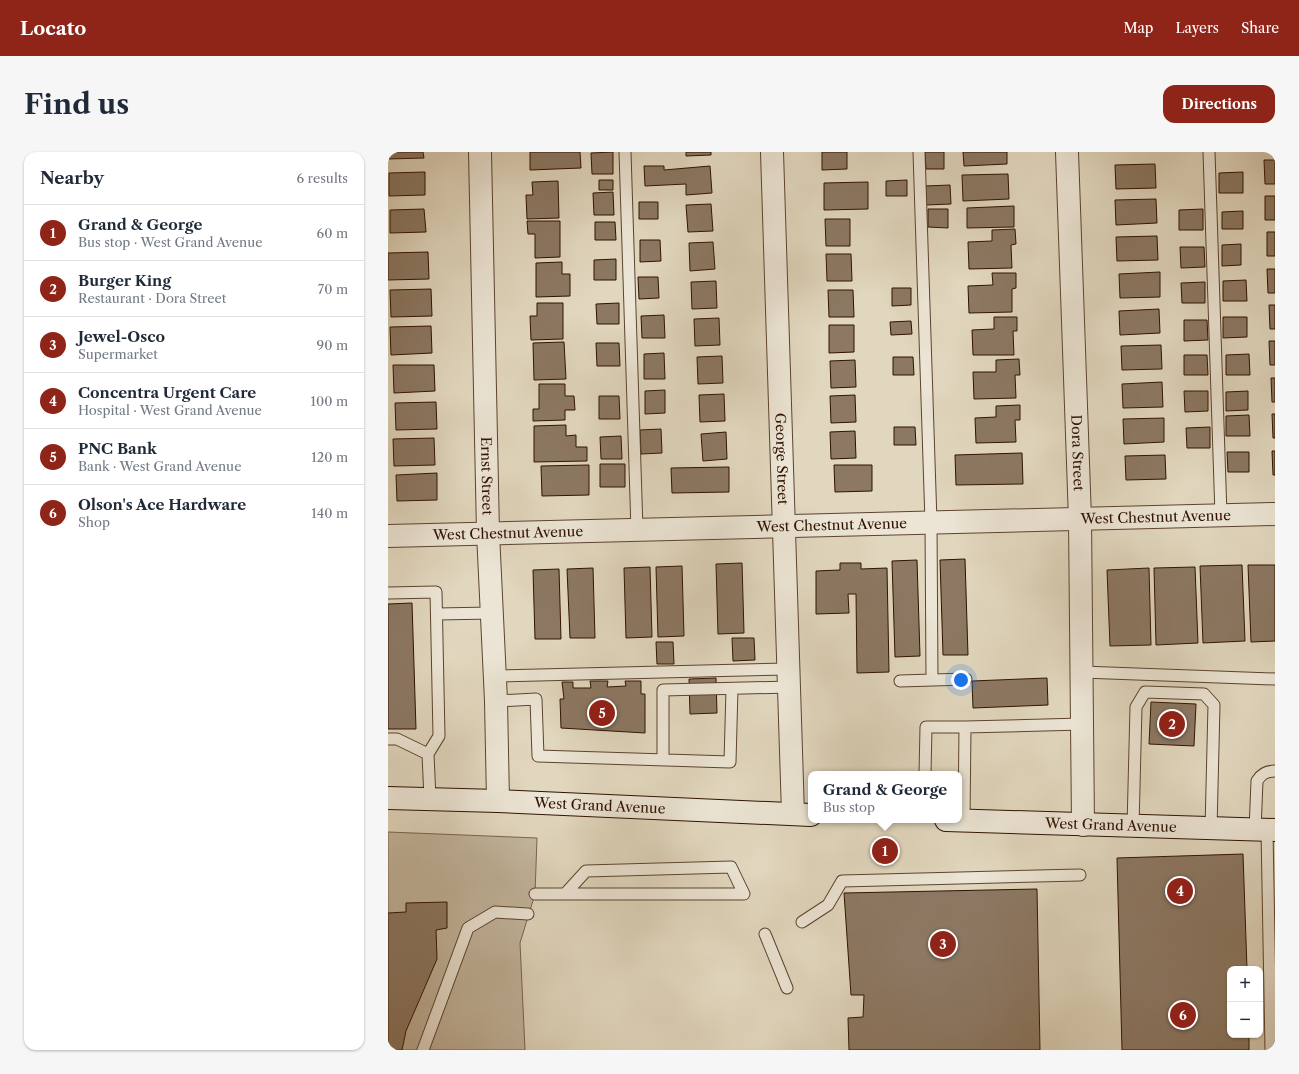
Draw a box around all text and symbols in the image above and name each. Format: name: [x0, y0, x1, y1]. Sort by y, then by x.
text: Locato: [20, 17, 86, 40]
text: Map: [1123, 19, 1153, 37]
text: Layers: [1175, 19, 1219, 37]
text: Share: [1241, 19, 1279, 37]
button: Directions: [1163, 85, 1275, 123]
text: Find us: [24, 87, 129, 121]
text: Nearby: [40, 168, 104, 188]
text: 6 results: [297, 170, 348, 186]
text: Grand & George: [78, 215, 203, 234]
text: 1: [50, 225, 56, 241]
text: 60 m: [317, 225, 348, 241]
text: Bus stop · West Grand Avenue: [78, 234, 262, 250]
text: Burger King: [78, 271, 171, 290]
text: 2: [49, 281, 57, 297]
text: 70 m: [318, 281, 348, 297]
text: Restaurant · Dora Street: [78, 290, 226, 306]
text: Jewel-Osco: [78, 327, 165, 346]
text: 3: [49, 337, 57, 353]
text: 90 m: [317, 337, 348, 353]
text: Supermarket: [78, 346, 158, 362]
text: Concentra Urgent Care: [78, 383, 256, 402]
text: 4: [49, 393, 57, 409]
text: 100 m: [310, 393, 348, 409]
text: Hospital · West Grand Avenue: [78, 402, 262, 418]
street label: George Street: [771, 412, 792, 505]
street label: Dora Street: [1067, 414, 1088, 491]
street label: Ernst Street: [477, 436, 497, 516]
text: PNC Bank: [78, 439, 157, 458]
text: 5: [49, 449, 57, 465]
text: 120 m: [311, 449, 348, 465]
text: Bank · West Grand Avenue: [78, 458, 241, 474]
text: Olson's Ace Hardware: [78, 495, 246, 514]
text: 6: [49, 505, 57, 521]
text: 140 m: [311, 505, 348, 521]
street label: West Chestnut Avenue: [1079, 506, 1231, 528]
text: Shop: [78, 514, 110, 530]
street label: West Chestnut Avenue: [755, 514, 907, 536]
street label: West Chestnut Avenue: [432, 522, 584, 544]
your location: [951, 670, 971, 690]
pin: 5: [589, 698, 615, 728]
pin: 2: [1159, 709, 1185, 739]
popup: [808, 771, 962, 823]
text: Grand & George: [823, 780, 947, 799]
street label: West Grand Avenue: [533, 794, 666, 817]
text: Bus stop: [823, 799, 875, 815]
street label: West Grand Avenue: [1044, 814, 1177, 836]
pin: 1: [872, 836, 898, 866]
pin: 4: [1167, 876, 1193, 906]
pin: 3: [930, 929, 956, 959]
map controls: [1227, 966, 1263, 1038]
button: +: [1227, 966, 1263, 1002]
pin: 6: [1170, 1000, 1196, 1030]
button: −: [1227, 1002, 1263, 1038]

